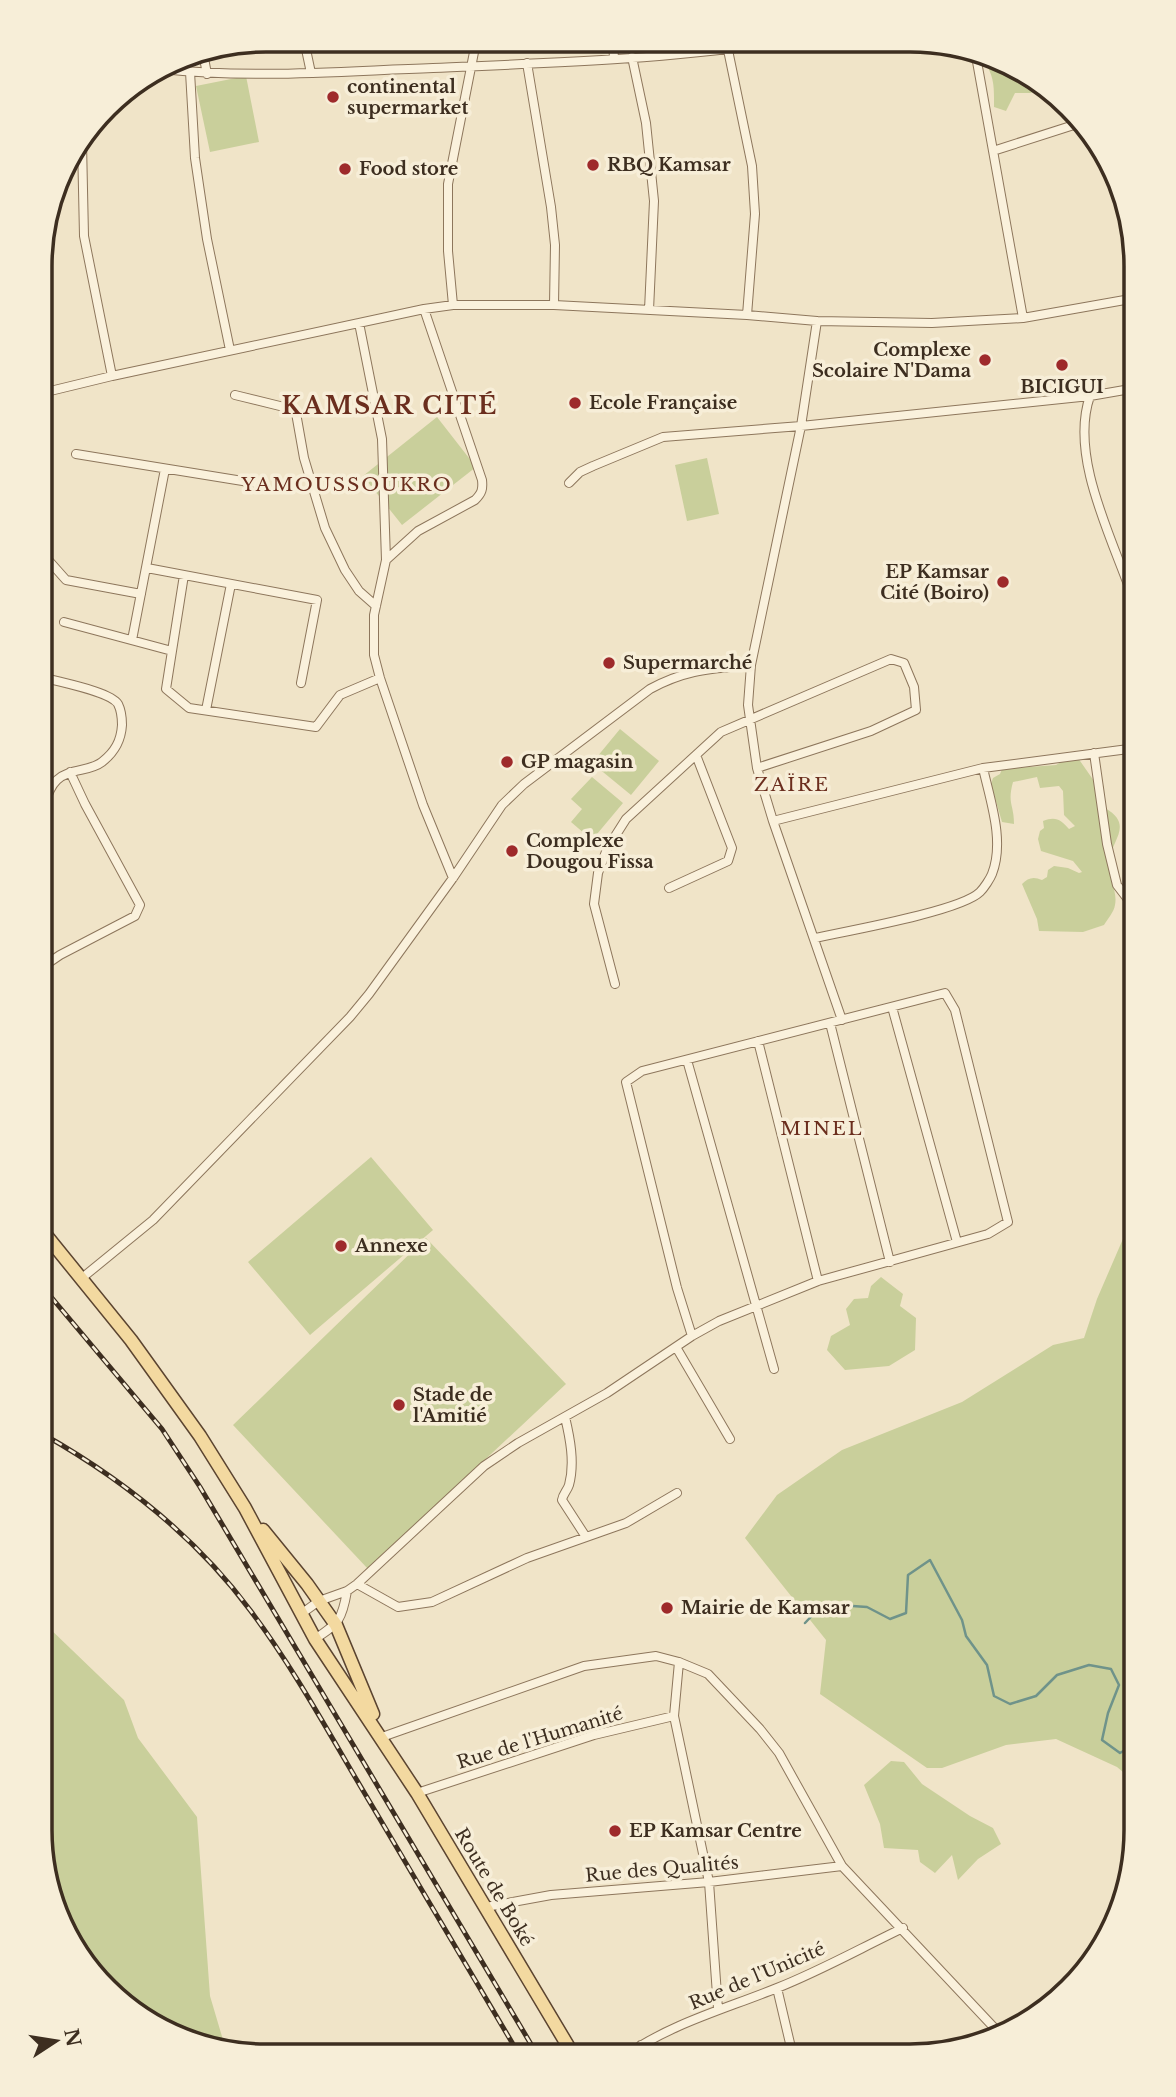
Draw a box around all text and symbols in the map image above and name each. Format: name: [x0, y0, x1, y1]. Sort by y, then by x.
place label: continental supermarket: [347, 76, 468, 119]
marker: continental supermarket: [325, 89, 341, 105]
place label: RBQ Kamsar: [607, 154, 731, 176]
marker: RBQ Kamsar: [585, 157, 601, 173]
place label: Food store: [359, 158, 458, 180]
marker: Food store: [337, 161, 353, 177]
place label: Complexe Scolaire N'Dama: [812, 339, 972, 382]
marker: Complexe Scolaire N'Dama: [977, 352, 993, 368]
marker: BICIGUI: [1054, 357, 1070, 373]
place label: BICIGUI: [1020, 376, 1104, 398]
district label: KAMSAR CITÉ: [282, 391, 498, 420]
place label: Ecole Française: [589, 392, 737, 414]
marker: Ecole Française: [567, 395, 583, 411]
district label: YAMOUSSOUKRO: [240, 473, 453, 496]
place label: EP Kamsar Cité (Boiro): [880, 561, 989, 604]
marker: EP Kamsar Cité (Boiro): [995, 574, 1011, 590]
place label: Supermarché: [623, 652, 752, 674]
marker: Supermarché: [601, 655, 617, 671]
place label: GP magasin: [521, 751, 633, 773]
marker: GP magasin: [499, 754, 515, 770]
district label: ZAÏRE: [754, 773, 830, 796]
place label: Complexe Dougou Fissa: [526, 830, 654, 873]
marker: Complexe Dougou Fissa: [504, 843, 520, 859]
district label: MINEL: [780, 1117, 864, 1140]
place label: Annexe: [354, 1235, 428, 1257]
marker: Annexe: [333, 1238, 349, 1254]
place label: Stade de l'Amitié: [413, 1384, 493, 1427]
marker: Stade de l'Amitié: [391, 1397, 407, 1413]
place label: Mairie de Kamsar: [681, 1597, 850, 1619]
marker: Mairie de Kamsar: [659, 1600, 675, 1616]
street label: Rue de l'Humanité: [454, 1702, 626, 1774]
place label: EP Kamsar Centre: [629, 1820, 802, 1842]
marker: EP Kamsar Centre: [607, 1823, 623, 1839]
street label: Route de Boké: [450, 1824, 538, 1950]
street label: Rue des Qualités: [584, 1851, 740, 1887]
street label: Rue de l'Unicité: [686, 1937, 828, 2015]
north arrow: [21, 2006, 91, 2076]
text: N: [59, 2026, 85, 2049]

